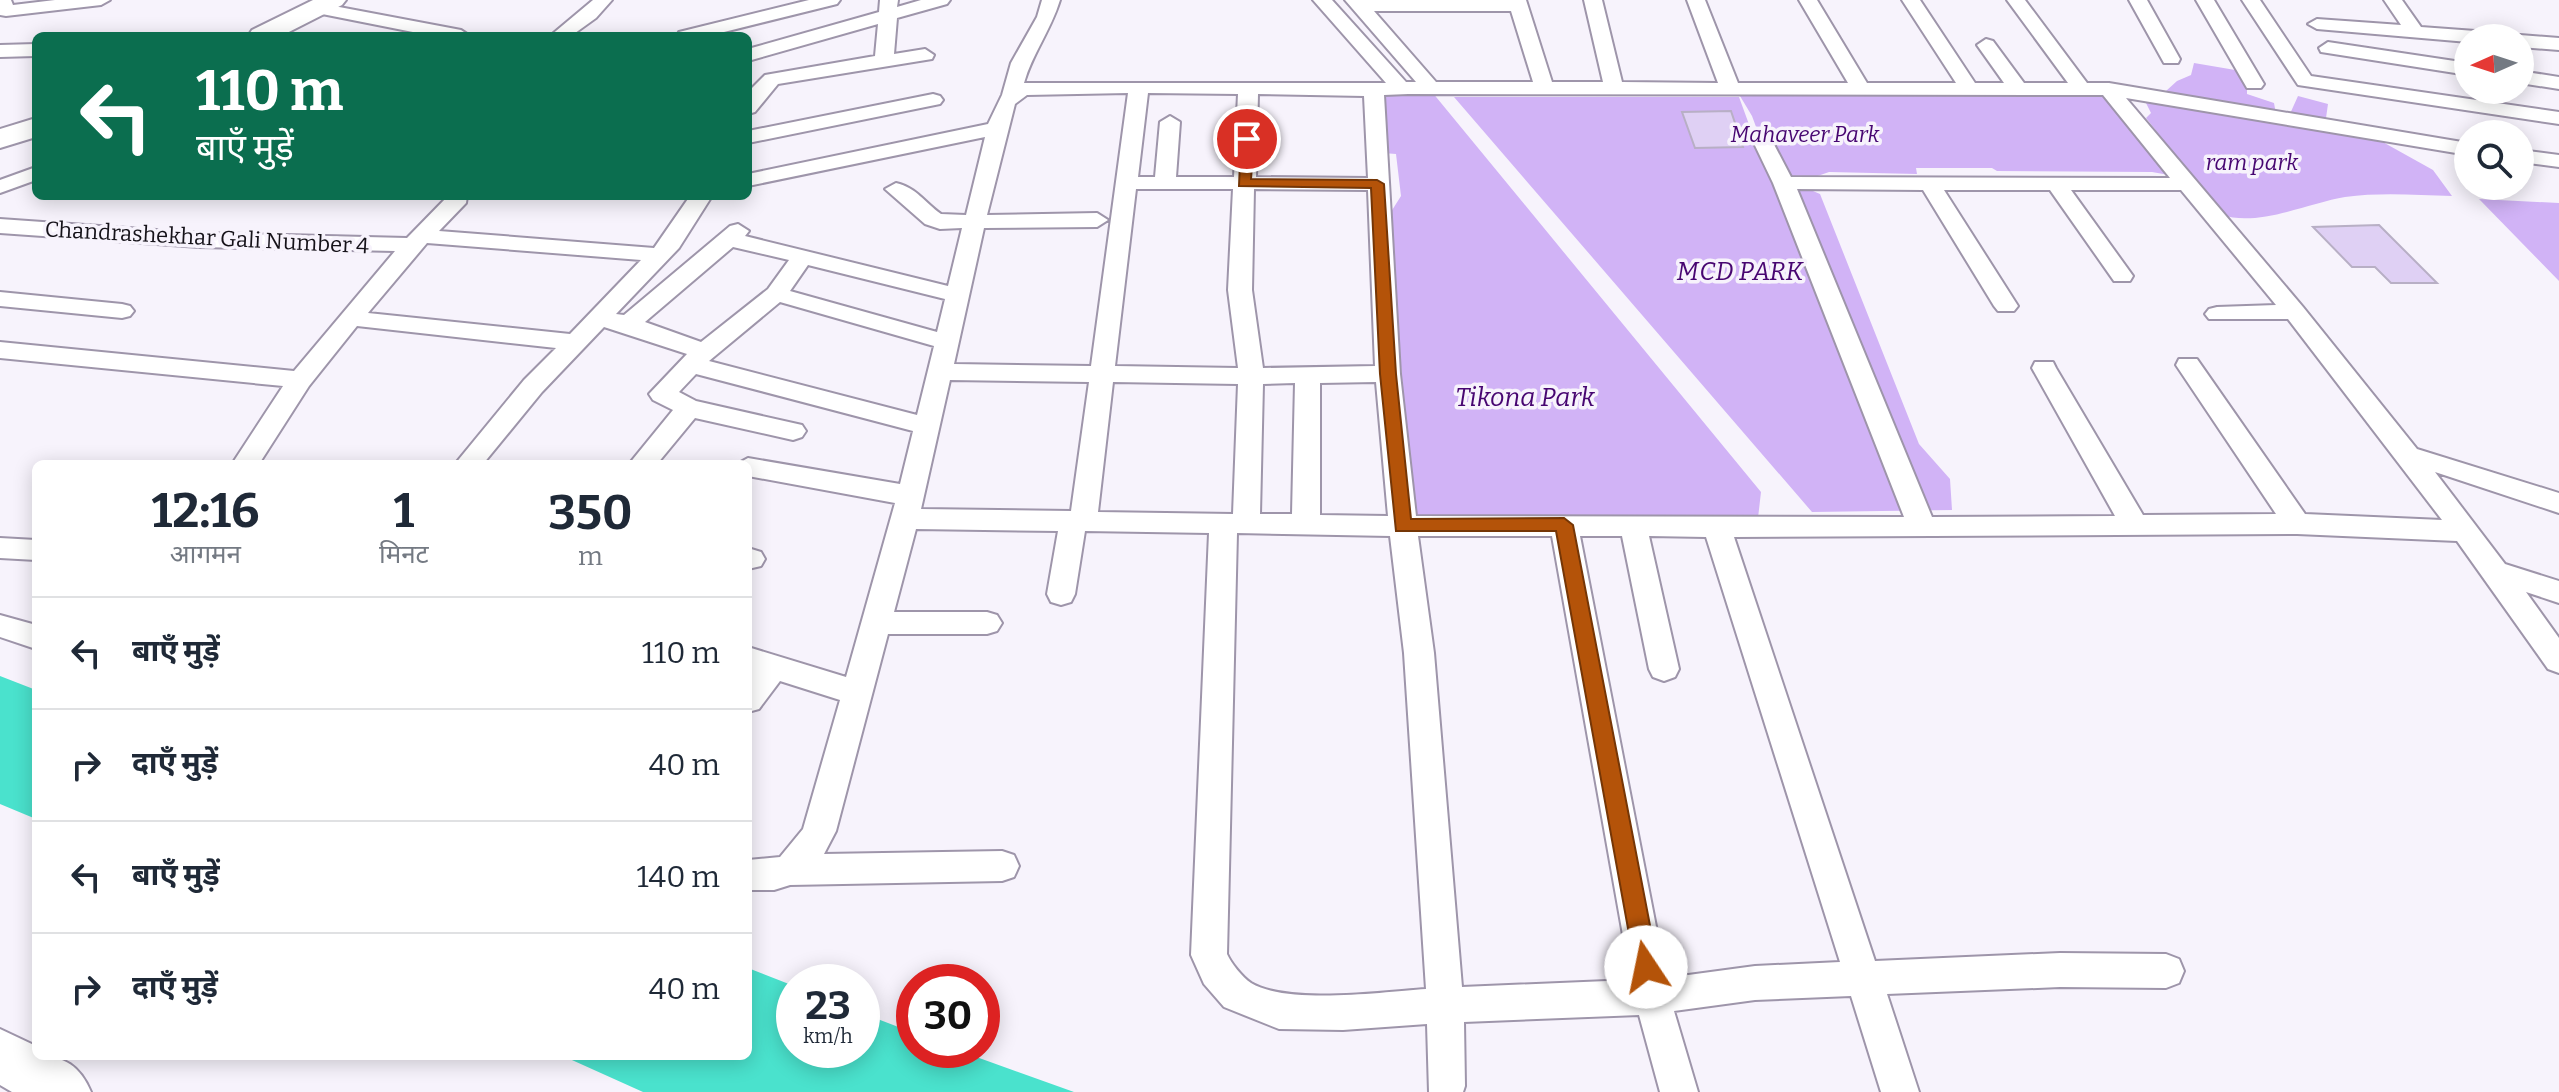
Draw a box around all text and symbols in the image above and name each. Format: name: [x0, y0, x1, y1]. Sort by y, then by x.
north arrow: [2454, 24, 2534, 104]
map controls: [2454, 24, 2534, 200]
text: 110 m: [196, 58, 343, 125]
icon: left: [64, 64, 168, 168]
pin: [1213, 105, 1281, 173]
icon: arrive: [1225, 117, 1269, 161]
button: search: [2454, 120, 2534, 200]
park label: Mahaveer Park: [1731, 121, 1880, 148]
text: बाएँ मुड़ें: [196, 126, 294, 170]
park label: ram park: [2206, 149, 2299, 176]
street label: Chandrashekhar Gali Number 4: [44, 216, 370, 259]
park label: MCD PARK: [1677, 256, 1805, 287]
park label: Tikona Park: [1455, 382, 1596, 413]
text: 12:16: [151, 482, 259, 540]
text: 1: [393, 482, 414, 540]
text: 350: [548, 484, 633, 542]
text: आगमन: [170, 539, 241, 570]
text: मिनट: [379, 539, 429, 570]
text: m: [578, 541, 603, 572]
icon: left: [64, 631, 108, 675]
text: बाएँ मुड़ें: [132, 633, 220, 669]
text: 110 m: [642, 635, 720, 671]
icon: right: [64, 743, 108, 787]
text: दाएँ मुड़ें: [132, 745, 218, 781]
text: 40 m: [649, 747, 720, 783]
icon: left: [64, 855, 108, 899]
text: बाएँ मुड़ें: [132, 857, 220, 893]
text: 140 m: [636, 859, 720, 895]
position arrow: [1604, 925, 1688, 1009]
speed limit sign: 30: [896, 964, 1000, 1068]
icon: right: [64, 967, 108, 1011]
text: दाएँ मुड़ें: [132, 969, 218, 1005]
text: 40 m: [649, 971, 720, 1007]
text: 23: [805, 982, 851, 1030]
text: km/h: [803, 1024, 853, 1048]

